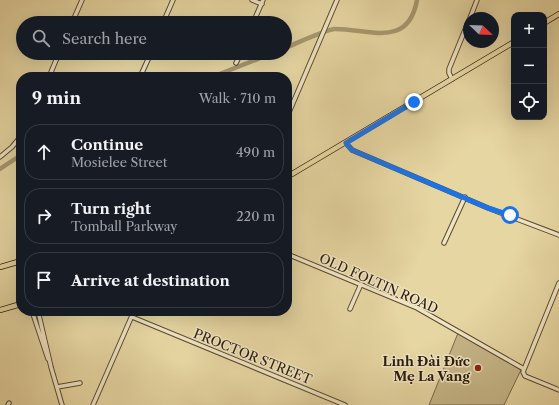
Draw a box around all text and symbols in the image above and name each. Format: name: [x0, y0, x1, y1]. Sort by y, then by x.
north arrow: [463, 12, 499, 48]
map controls: [511, 12, 547, 120]
button: +: [511, 12, 547, 48]
search box: [16, 16, 292, 60]
icon: search: [30, 27, 52, 49]
text: Search here: [62, 29, 147, 48]
button: −: [511, 48, 547, 84]
button: locate: [511, 84, 547, 120]
text: 9 min: [32, 88, 81, 108]
text: Walk · 710 m: [199, 90, 276, 106]
route end: [405, 93, 423, 111]
text: Continue: [71, 135, 143, 154]
icon: ahead: [33, 141, 55, 163]
text: 490 m: [236, 144, 275, 160]
text: Mosielee Street: [71, 154, 167, 170]
text: Turn right: [71, 199, 151, 218]
icon: right: [33, 205, 55, 227]
route start: [501, 206, 519, 224]
text: 220 m: [236, 208, 275, 224]
text: Tomball Parkway: [71, 218, 178, 234]
street label: OLD FOLTIN ROAD: [317, 250, 441, 316]
icon: arrive: [33, 269, 55, 291]
text: Arrive at destination: [71, 271, 230, 290]
street label: PROCTOR STREET: [191, 325, 315, 387]
place label: Linh Đài Đức Mẹ La Vang: [382, 353, 470, 384]
marker: Linh Đài Đức Mẹ La Vang: [473, 363, 483, 373]

